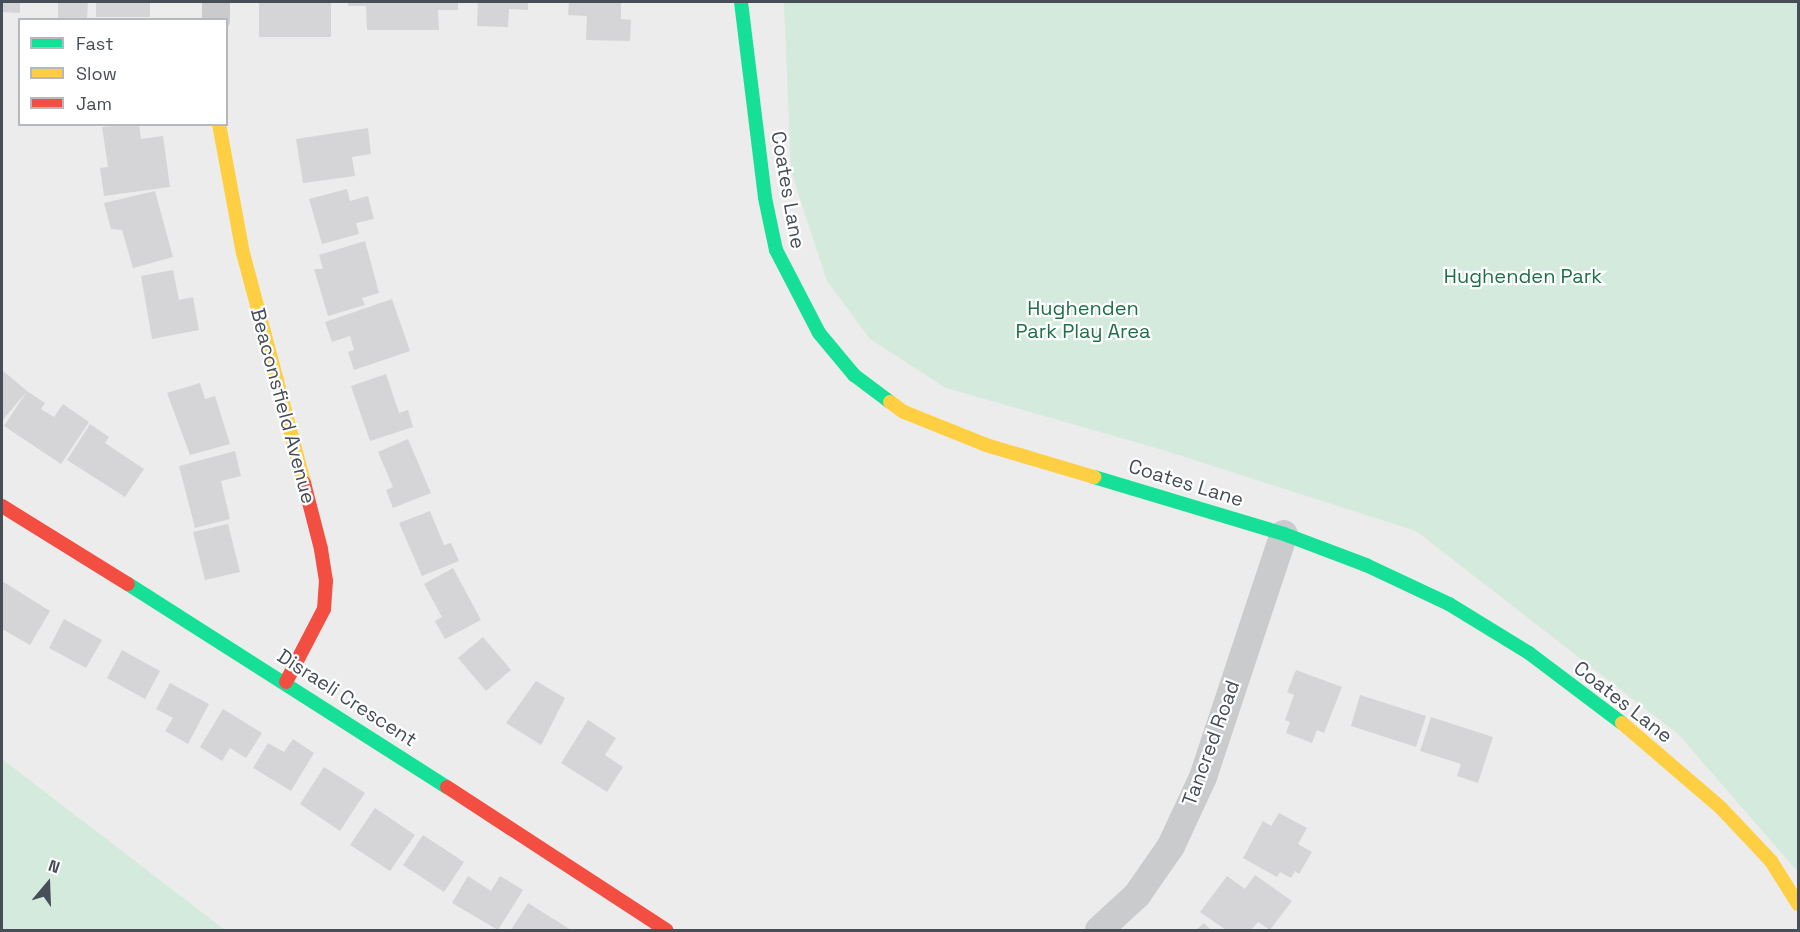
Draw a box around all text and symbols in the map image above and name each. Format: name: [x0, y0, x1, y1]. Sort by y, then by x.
legend: [18, 18, 228, 126]
text: Fast: [76, 32, 113, 55]
text: Slow: [76, 62, 117, 85]
text: Jam: [76, 92, 112, 115]
street label: Coates Lane: [766, 129, 810, 251]
park label: Hughenden Park: [1444, 264, 1602, 288]
park label: Hughenden Park Play Area: [1015, 297, 1151, 344]
street label: Beaconsfield Avenue: [245, 305, 321, 507]
street label: Coates Lane: [1126, 454, 1246, 512]
street label: Disraeli Crescent: [273, 644, 421, 752]
street label: Coates Lane: [1569, 656, 1677, 748]
street label: Tancred Road: [1177, 677, 1245, 809]
north arrow: [18, 854, 78, 914]
text: N: [46, 855, 63, 878]

